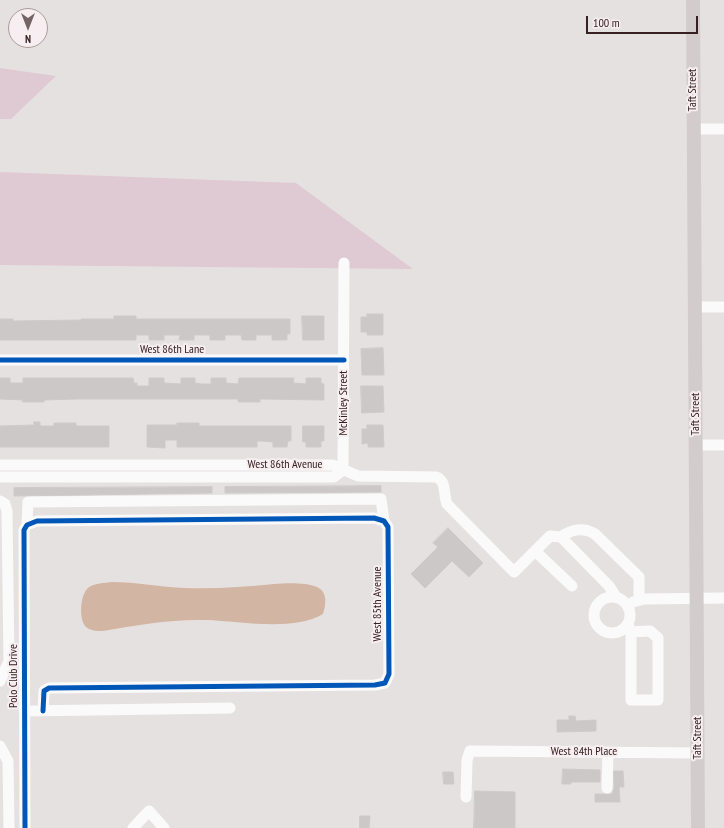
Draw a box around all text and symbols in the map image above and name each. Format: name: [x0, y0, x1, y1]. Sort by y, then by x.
north arrow: [8, 8, 48, 48]
scale bar: [588, 8, 700, 34]
text: 100 m: [593, 15, 620, 30]
text: N: [25, 32, 31, 46]
street label: Taft Street: [686, 69, 700, 111]
street label: West 86th Lane: [140, 343, 204, 357]
street label: McKinley Street: [337, 370, 351, 436]
street label: Taft Street: [689, 393, 703, 435]
street label: West 86th Avenue: [248, 458, 322, 472]
street label: West 85th Avenue: [371, 567, 385, 641]
street label: Polo Club Drive: [7, 644, 21, 708]
street label: Taft Street: [691, 717, 705, 759]
street label: West 84th Place: [551, 745, 617, 759]

